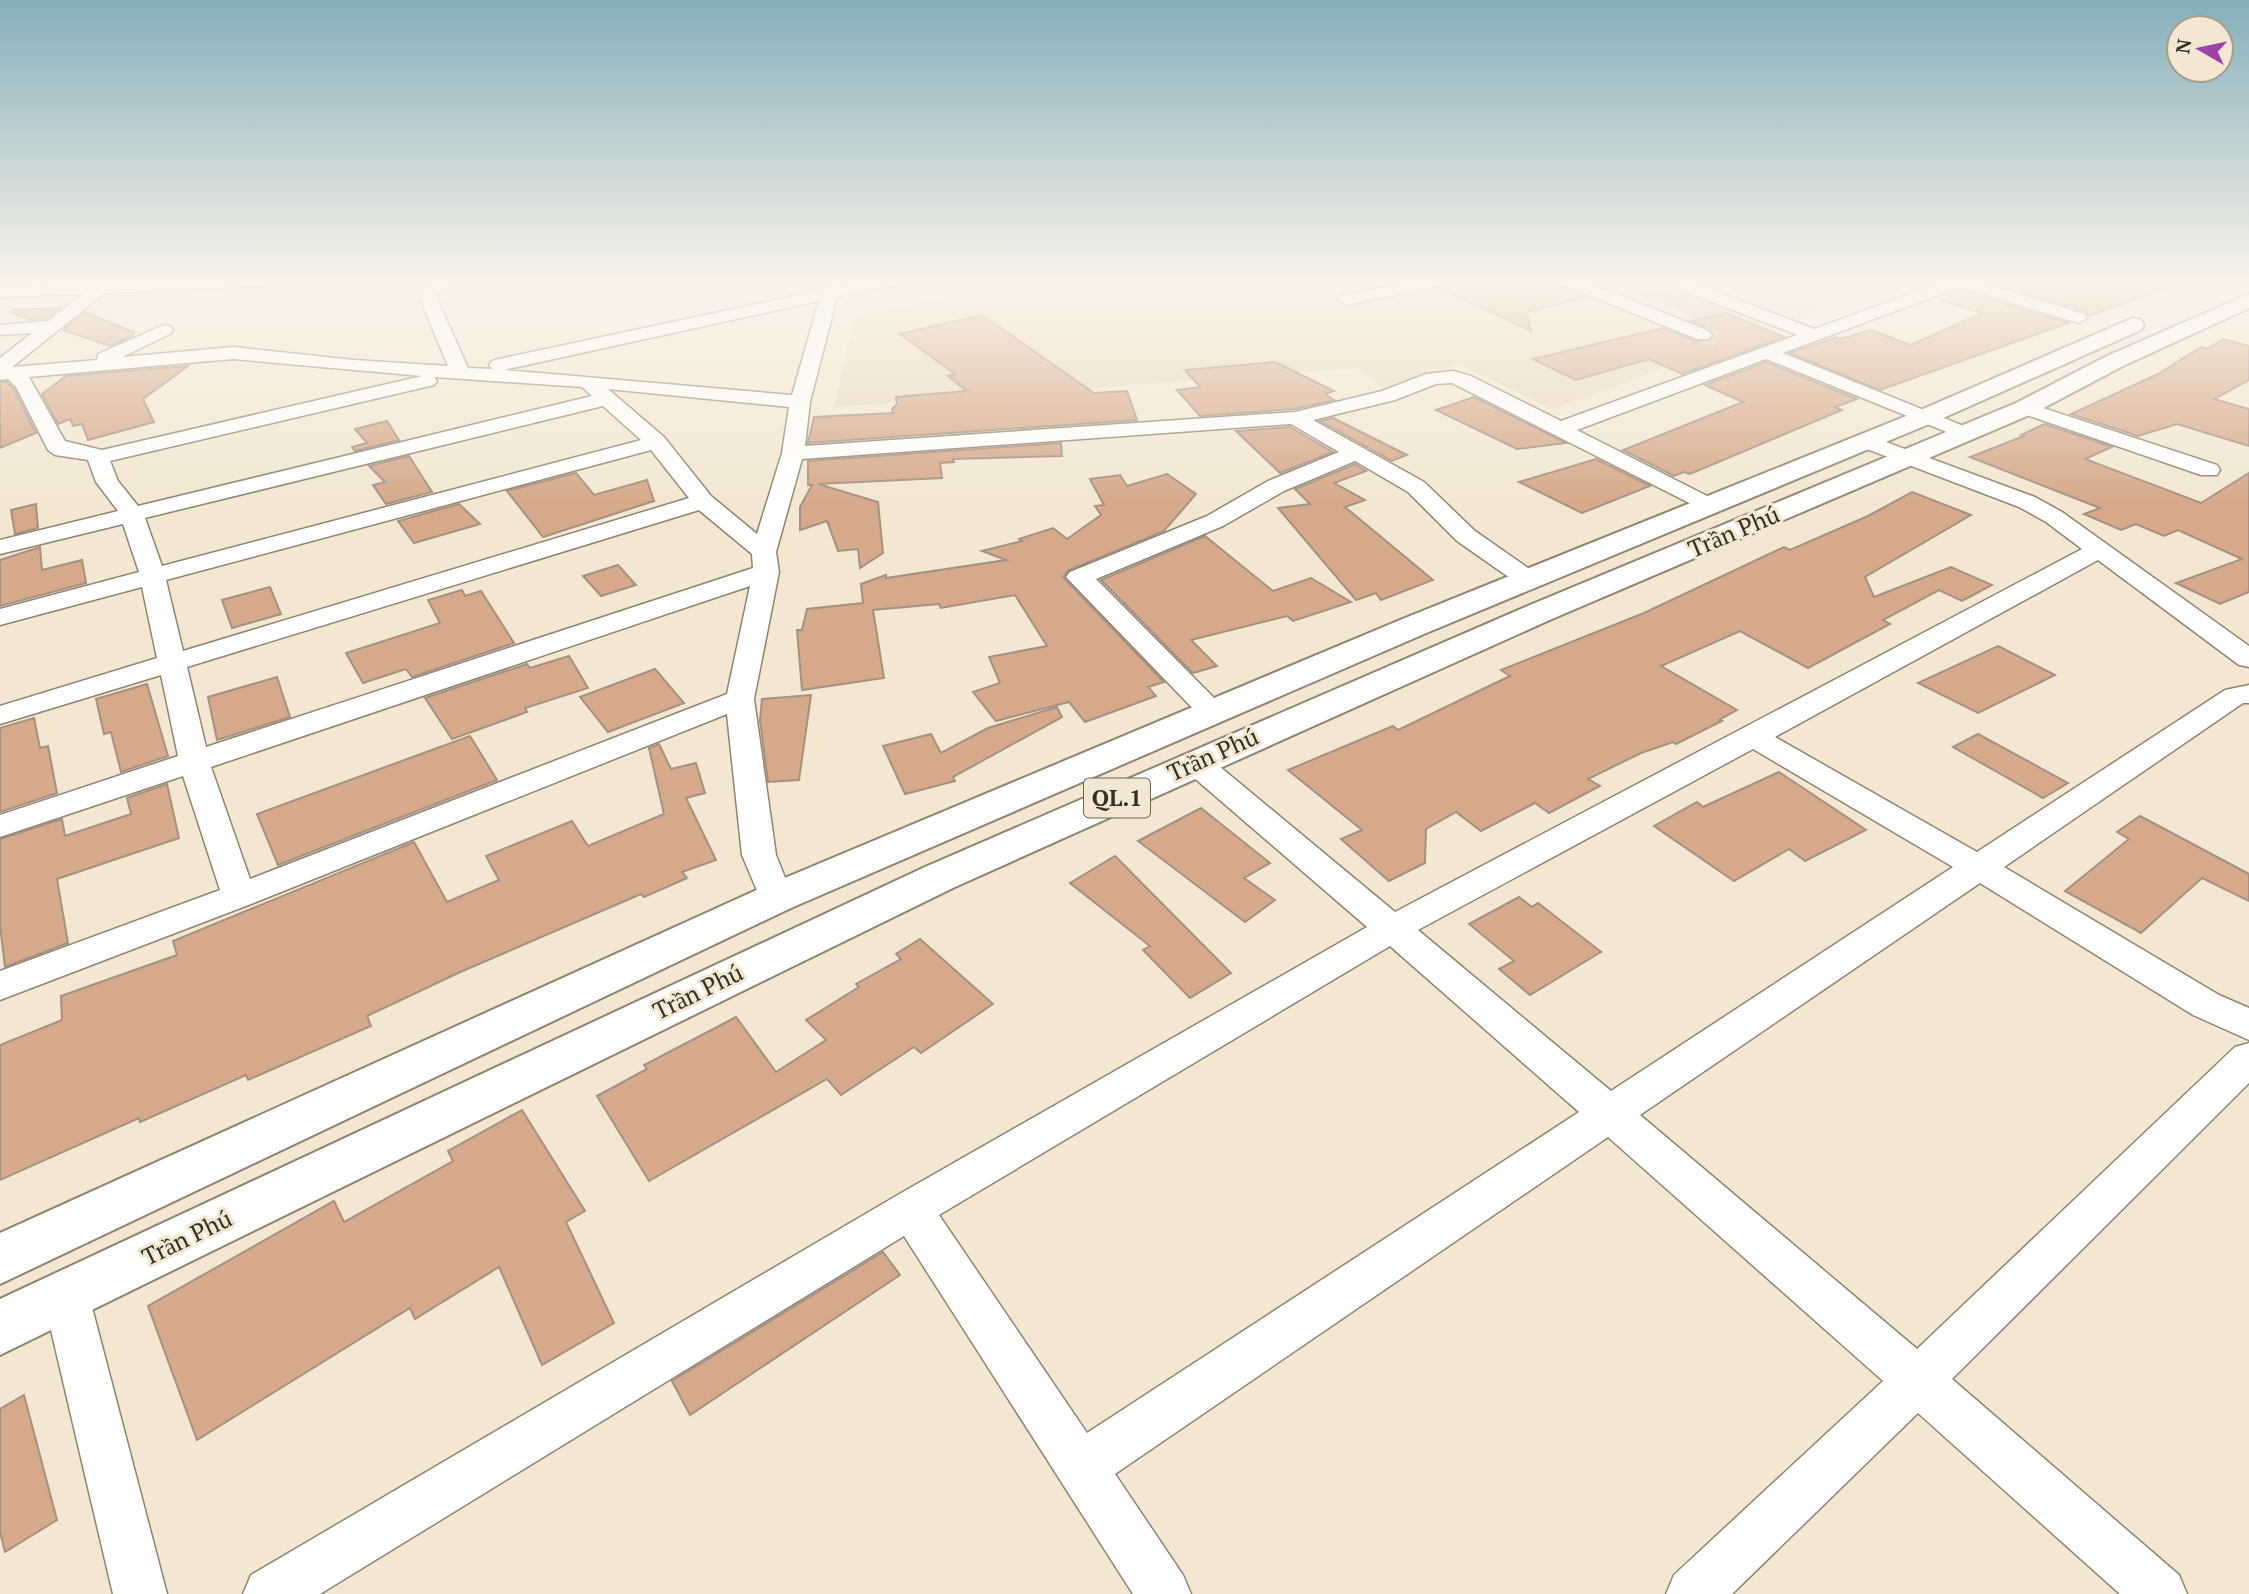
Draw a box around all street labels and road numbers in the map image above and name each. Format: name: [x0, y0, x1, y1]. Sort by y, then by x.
street label: Trần Phú: [1683, 497, 1784, 565]
street label: Trần Phú: [1162, 720, 1263, 788]
road number: QL.1: [1084, 778, 1150, 818]
street label: Trần Phú: [647, 956, 748, 1027]
street label: Trần Phú: [136, 1202, 237, 1273]

